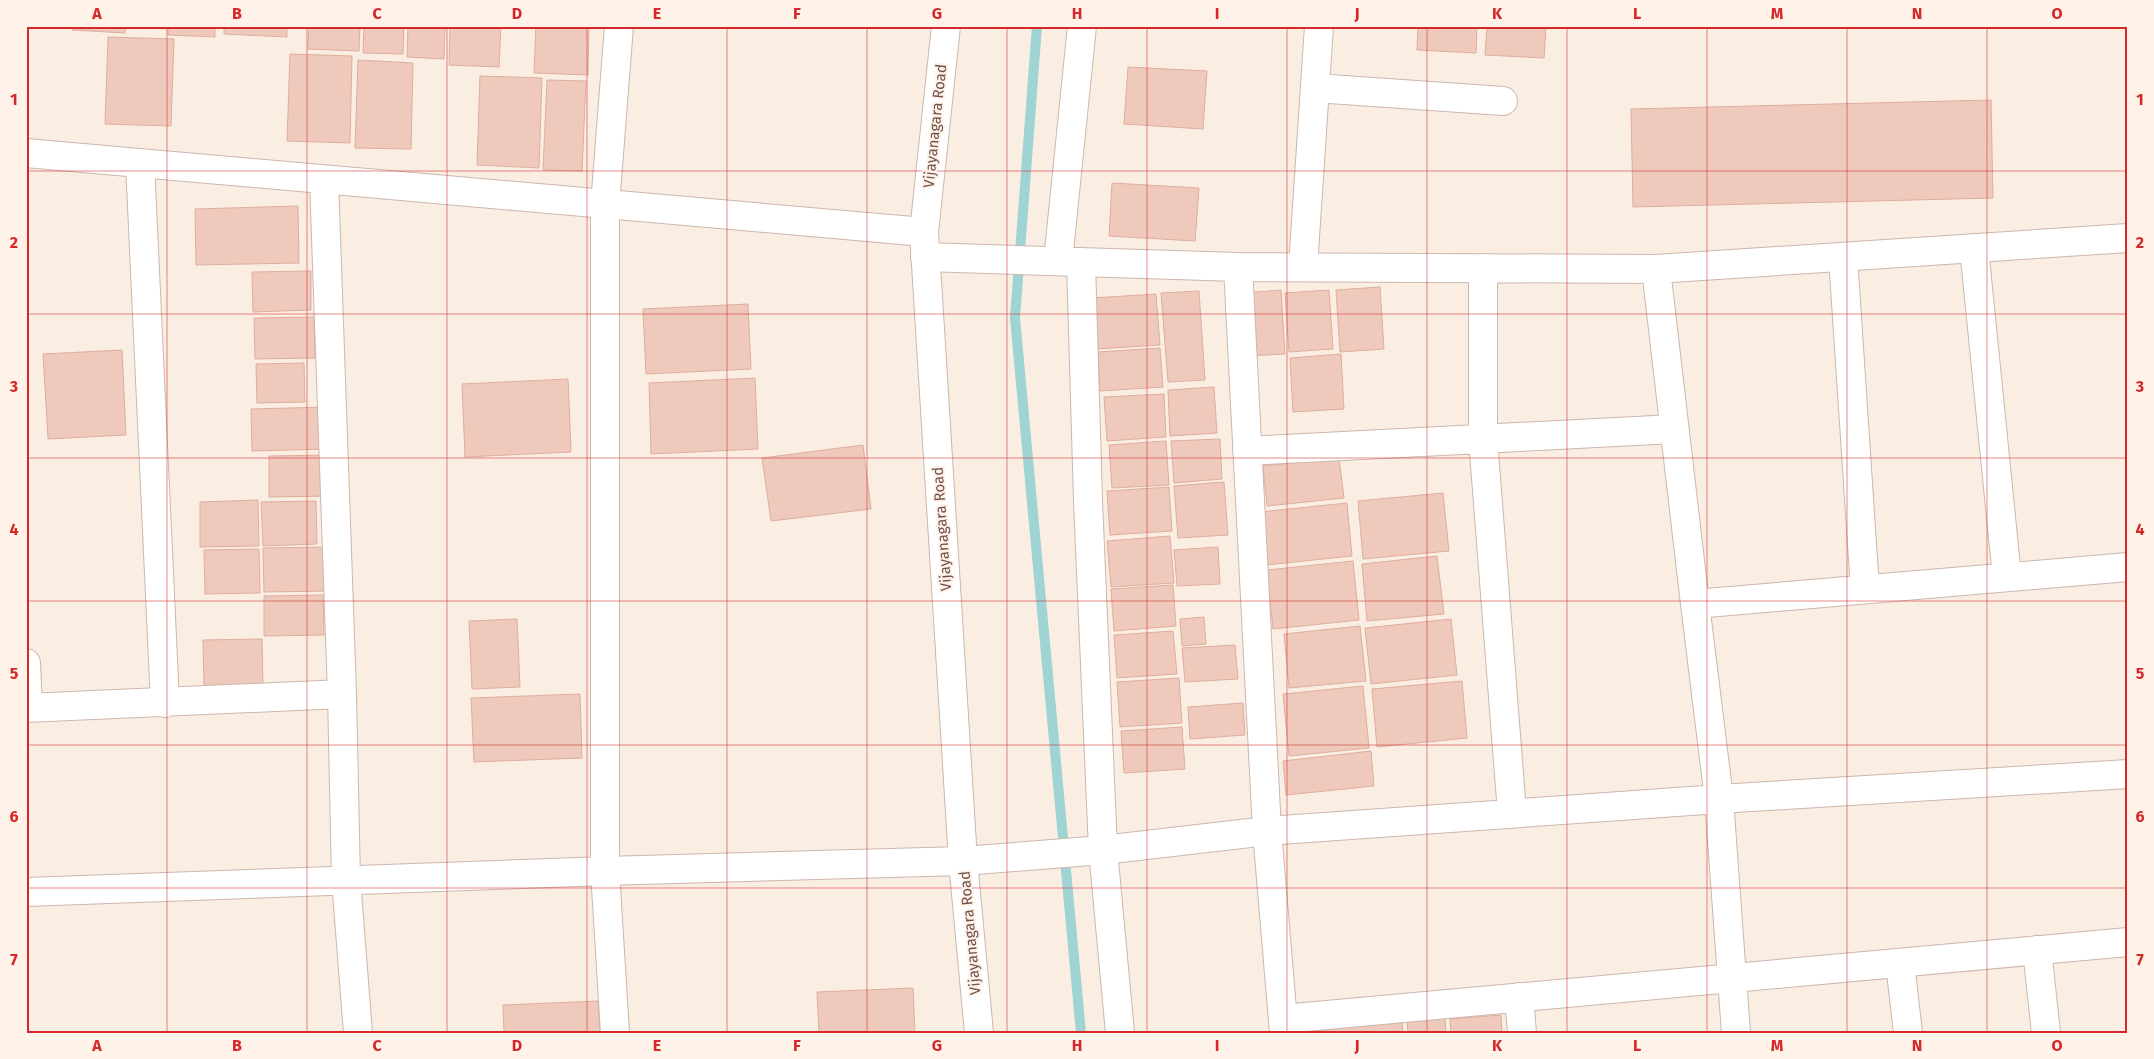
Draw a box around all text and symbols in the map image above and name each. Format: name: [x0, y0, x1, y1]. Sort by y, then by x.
text: A: [91, 4, 102, 23]
text: B: [232, 4, 242, 23]
text: C: [372, 4, 382, 23]
text: D: [512, 4, 522, 23]
text: E: [653, 4, 661, 23]
text: F: [793, 4, 801, 23]
text: G: [932, 4, 942, 23]
text: H: [1072, 4, 1082, 23]
text: I: [1215, 4, 1219, 23]
text: J: [1353, 4, 1360, 23]
text: K: [1492, 4, 1503, 23]
text: L: [1633, 4, 1641, 23]
text: M: [1771, 4, 1784, 23]
text: N: [1912, 4, 1922, 23]
text: O: [2051, 4, 2063, 23]
street label: Vijayanagara Road: [920, 63, 950, 189]
text: 1: [10, 90, 18, 109]
text: 1: [2136, 90, 2144, 109]
text: 2: [10, 233, 18, 252]
text: 2: [2136, 233, 2144, 252]
text: 3: [9, 377, 18, 396]
text: 3: [2135, 377, 2144, 396]
street label: Vijayanagara Road: [929, 466, 955, 592]
text: 4: [9, 520, 19, 539]
text: 4: [2135, 520, 2145, 539]
text: 5: [10, 664, 19, 683]
text: 5: [2136, 664, 2145, 683]
text: 6: [9, 807, 19, 826]
text: 6: [2135, 807, 2145, 826]
street label: Vijayanagara Road: [956, 870, 984, 996]
text: 7: [10, 950, 18, 969]
text: 7: [2136, 950, 2144, 969]
text: A: [91, 1036, 102, 1055]
text: B: [232, 1036, 242, 1055]
text: C: [372, 1036, 382, 1055]
text: D: [512, 1036, 522, 1055]
text: E: [653, 1036, 661, 1055]
text: F: [793, 1036, 801, 1055]
text: G: [932, 1036, 942, 1055]
text: H: [1072, 1036, 1082, 1055]
text: I: [1215, 1036, 1219, 1055]
text: J: [1353, 1036, 1360, 1055]
text: K: [1492, 1036, 1503, 1055]
text: L: [1633, 1036, 1641, 1055]
text: M: [1771, 1036, 1784, 1055]
text: N: [1912, 1036, 1922, 1055]
text: O: [2051, 1036, 2063, 1055]

